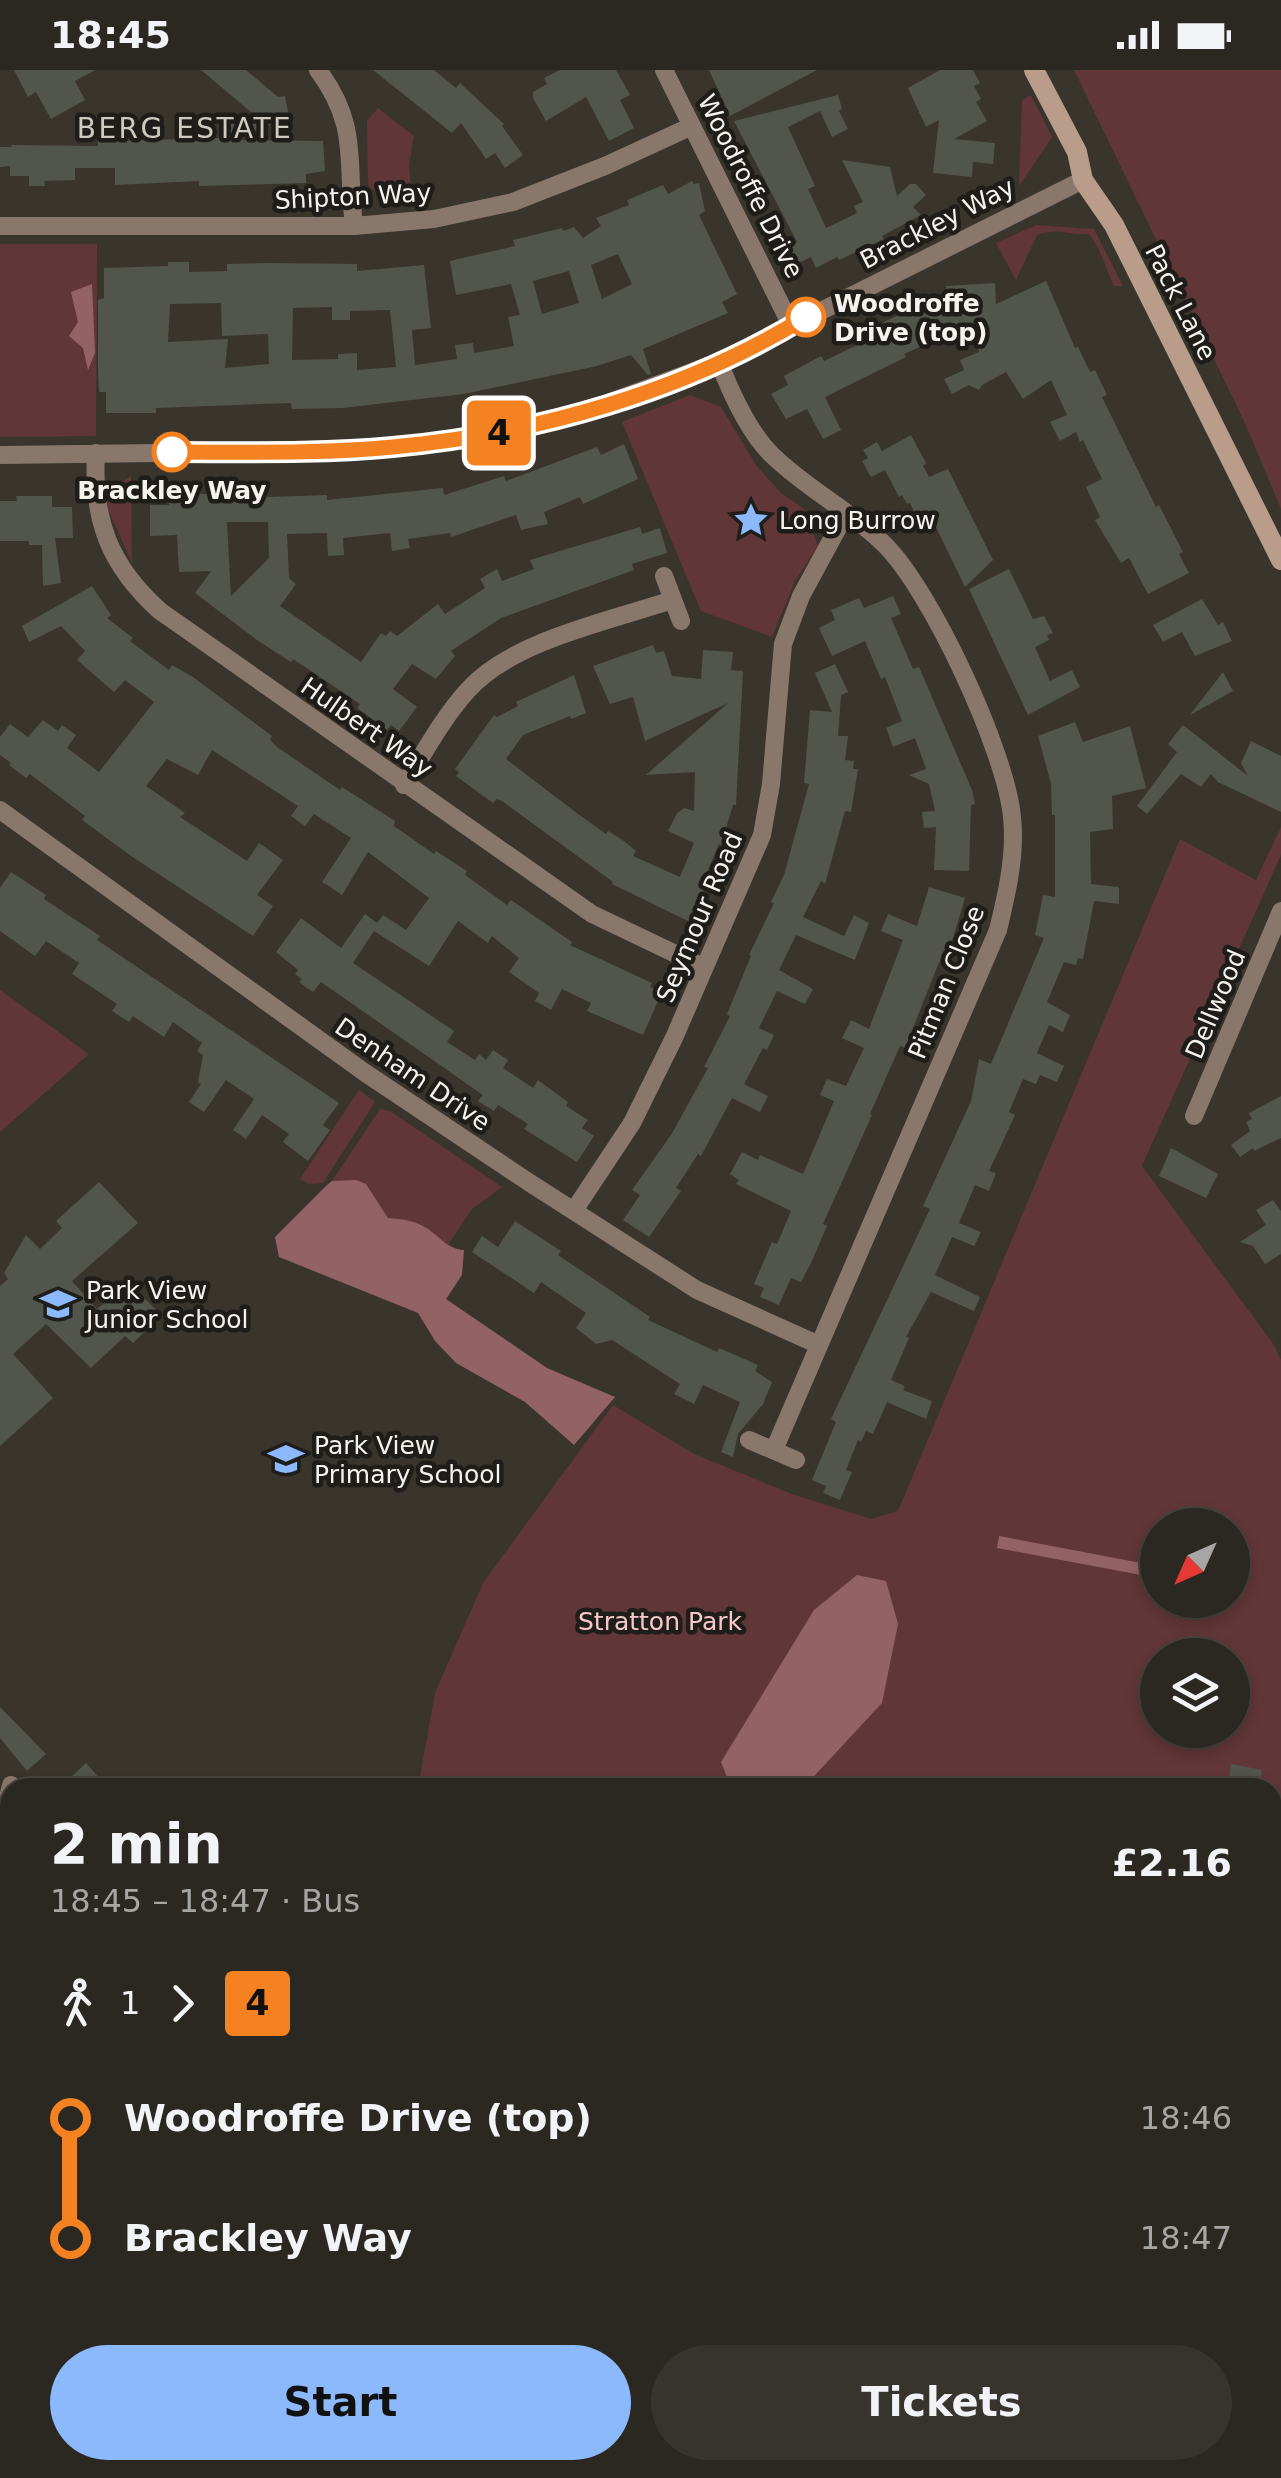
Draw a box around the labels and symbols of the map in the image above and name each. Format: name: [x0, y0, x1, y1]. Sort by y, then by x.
street label: Woodroffe Drive: [692, 90, 809, 283]
district label: BERG ESTATE: [77, 112, 293, 145]
street label: Brackley Way: [855, 172, 1019, 275]
street label: Shipton Way: [274, 178, 432, 215]
street label: Pack Lane: [1139, 240, 1222, 365]
place label: Woodroffe Drive (top): [834, 289, 987, 347]
marker: Woodroffe Drive (top): [787, 298, 825, 336]
line badge: 4: [466, 400, 532, 466]
marker: Brackley Way: [153, 433, 191, 471]
place label: Brackley Way: [77, 476, 267, 505]
place icon: Long Burrow: [732, 501, 770, 539]
place label: Long Burrow: [779, 506, 936, 535]
street label: Hulbert Way: [295, 671, 438, 784]
street label: Seymour Road: [650, 828, 748, 1007]
street label: Pitman Close: [903, 901, 990, 1063]
street label: Dellwood: [1180, 945, 1251, 1063]
street label: Denham Drive: [330, 1012, 496, 1137]
place label: Park View Junior School: [84, 1276, 249, 1334]
school or university icon: Park View Junior School: [39, 1285, 77, 1323]
place label: Park View Primary School: [314, 1431, 502, 1489]
school or university icon: Park View Primary School: [267, 1440, 305, 1478]
north arrow: [1140, 1508, 1250, 1618]
park label: Stratton Park: [578, 1607, 743, 1636]

